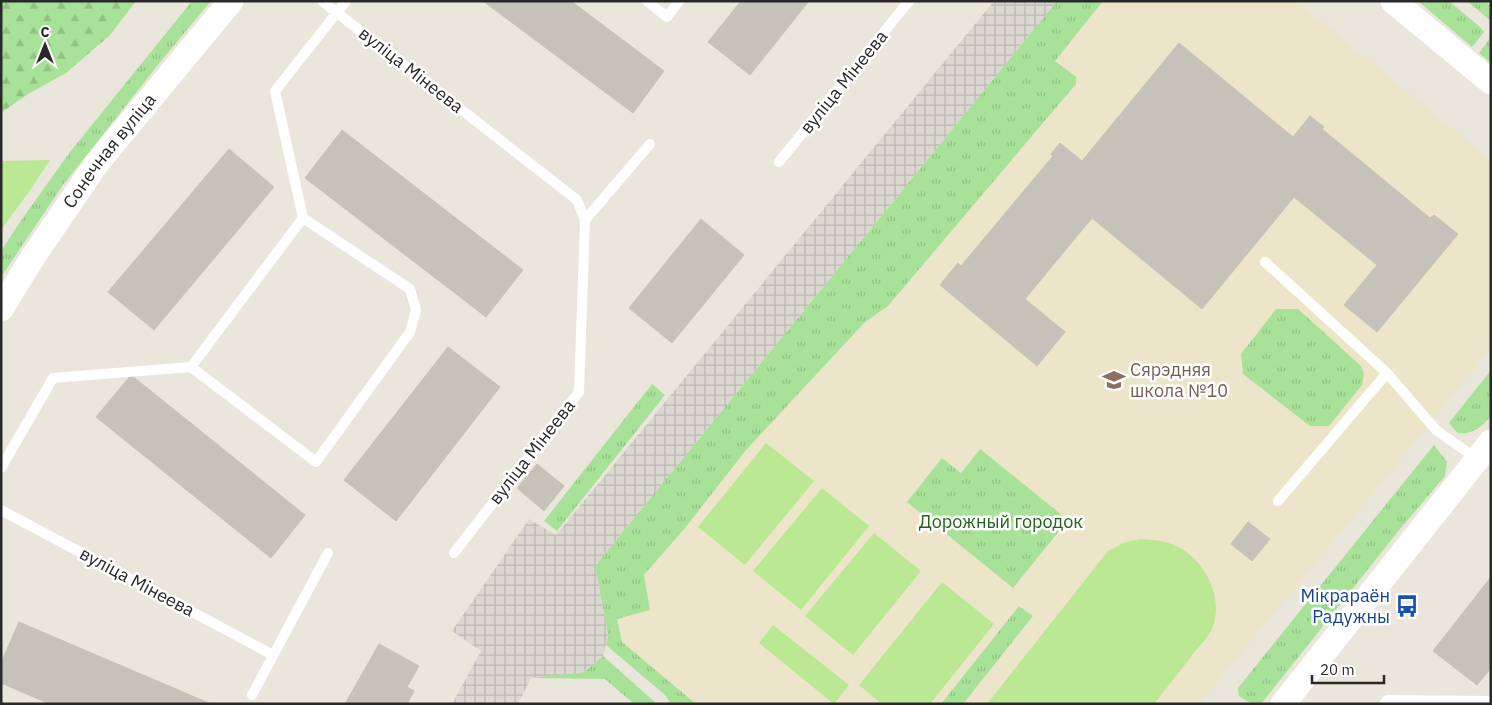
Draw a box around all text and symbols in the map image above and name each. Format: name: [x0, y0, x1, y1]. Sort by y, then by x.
north arrow: [20, 20, 70, 70]
street label: вуліца Мінеева: [354, 21, 469, 118]
text: С: [40, 23, 50, 41]
street label: вуліца Мінеева: [795, 25, 893, 138]
street label: Сонечная вуліца: [58, 88, 161, 213]
place label: Сярэдняя школа №10: [1130, 358, 1228, 402]
school or university icon: Сярэдняя школа №10: [1101, 367, 1127, 393]
street label: вуліца Мінеева: [483, 394, 580, 509]
park label: Дорожный городок: [919, 510, 1083, 533]
street label: вуліца Мінеева: [76, 542, 199, 622]
place label: Мікрараён Радужны: [1300, 584, 1390, 628]
bus stop icon: Мікрараён Радужны: [1394, 593, 1420, 619]
scale bar: [1312, 652, 1384, 684]
text: 20 m: [1320, 660, 1355, 679]

